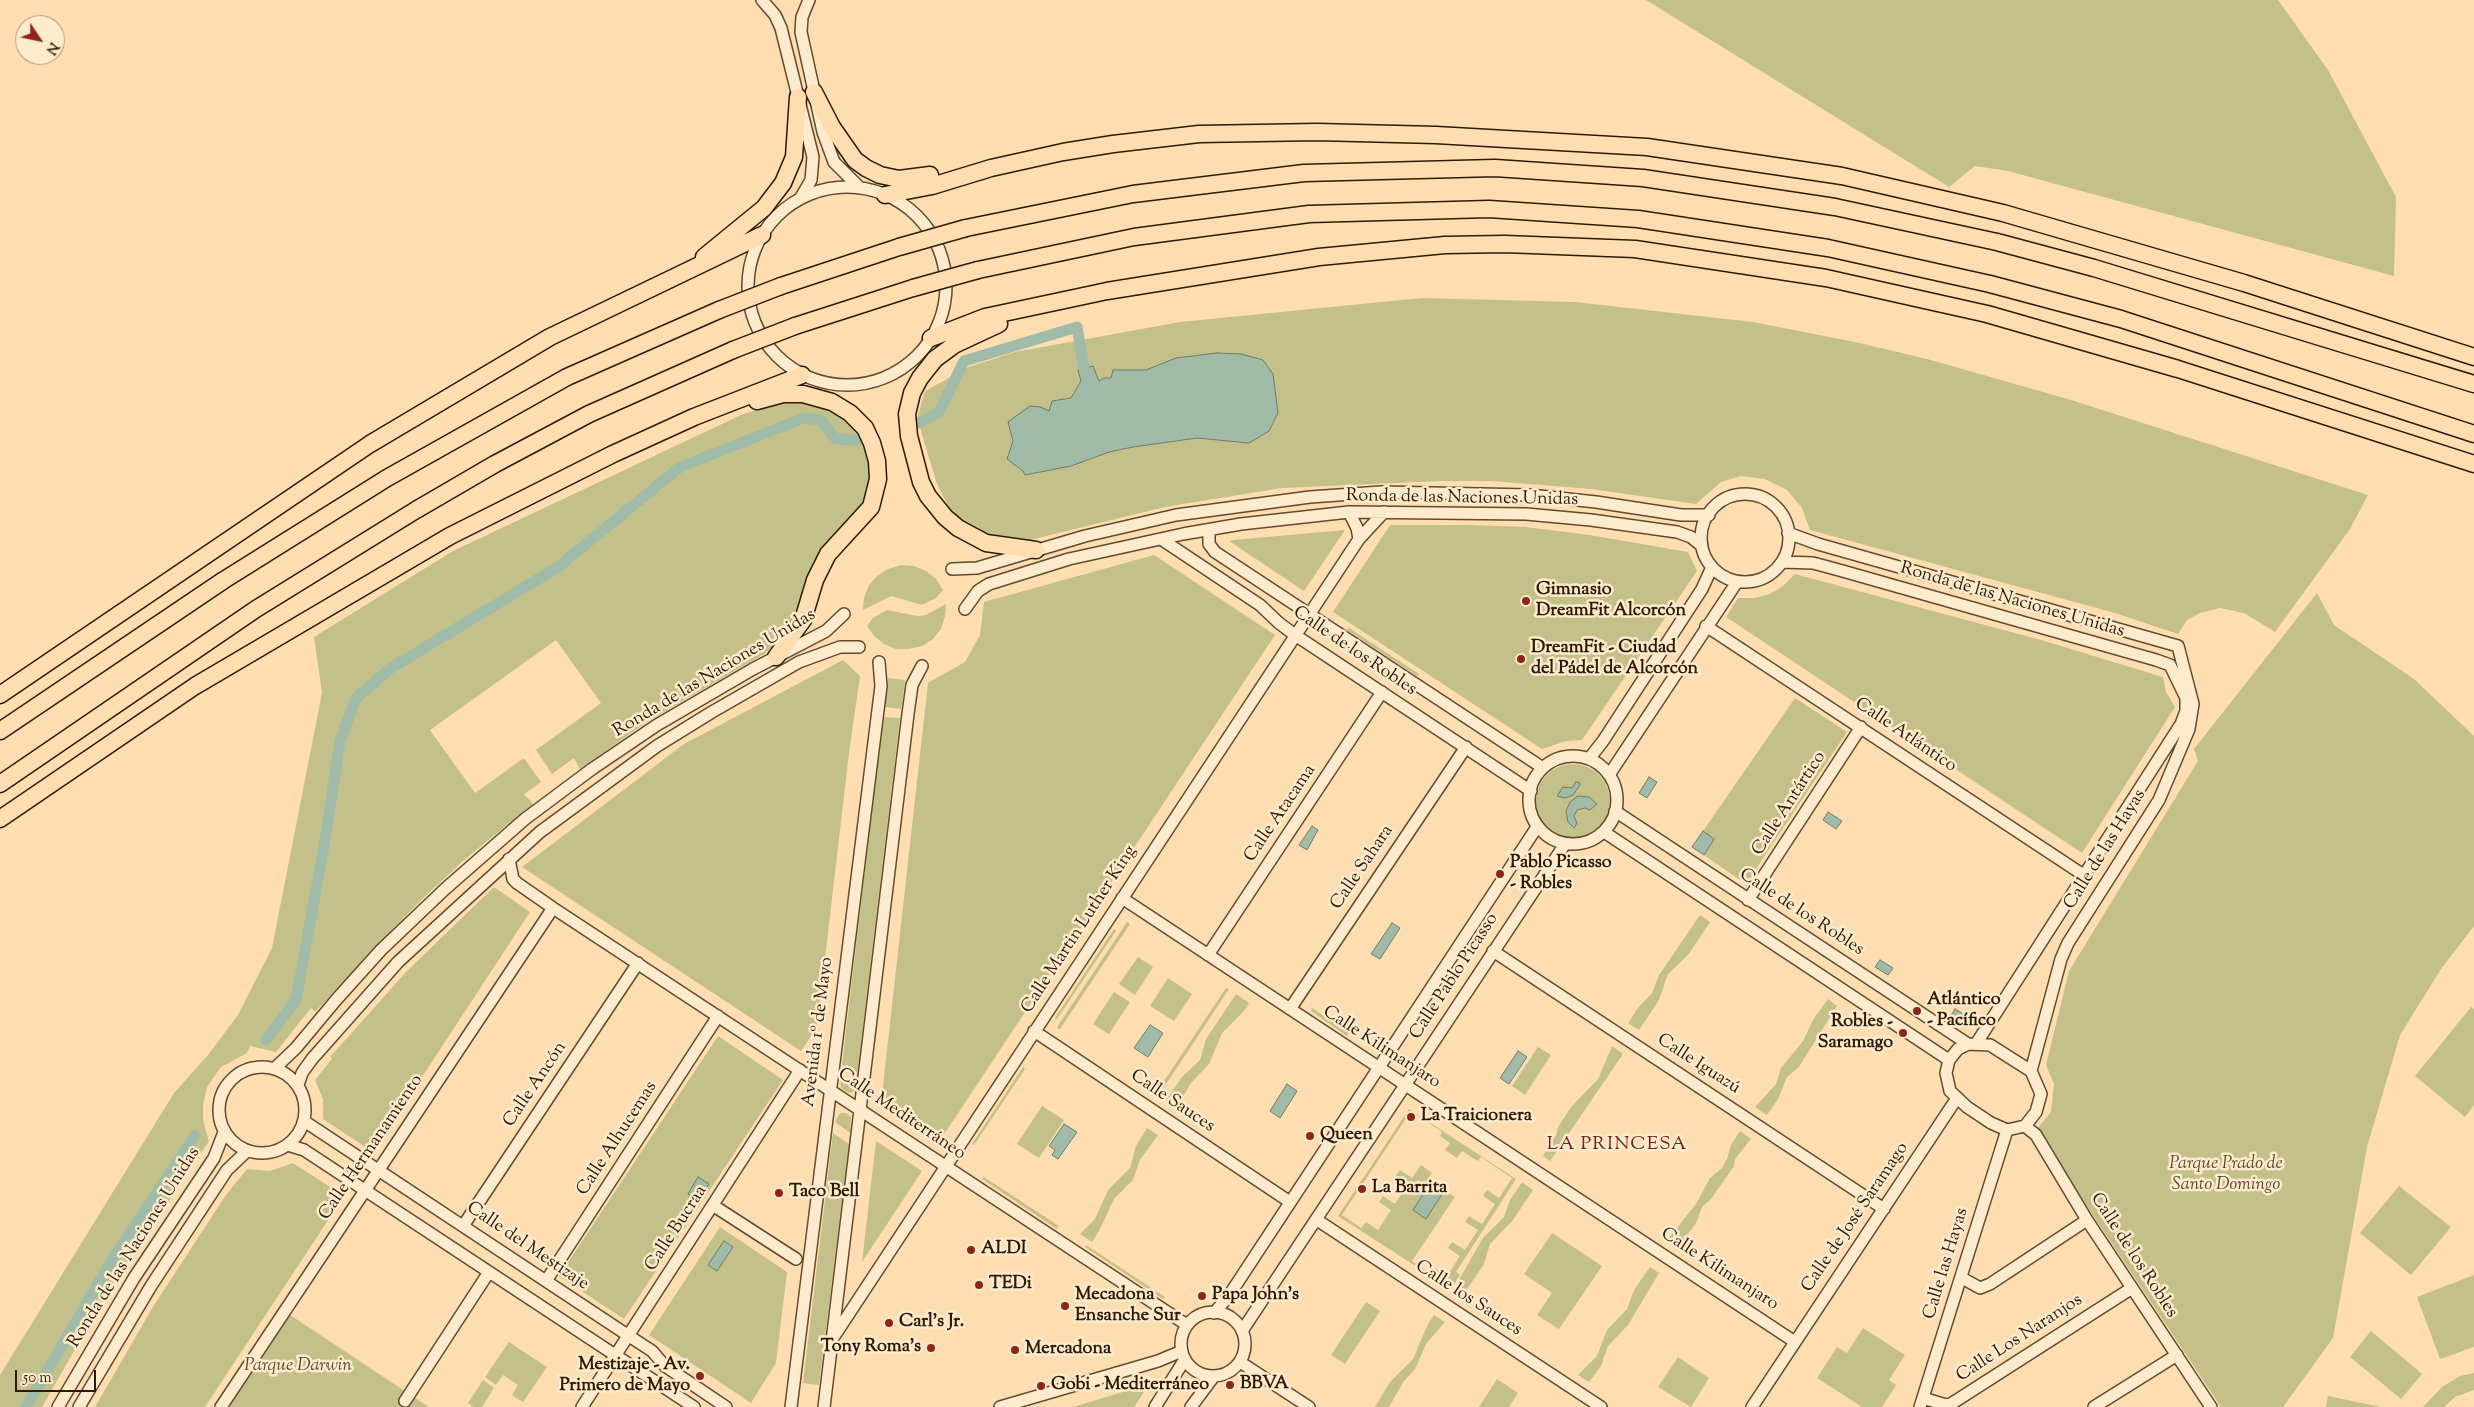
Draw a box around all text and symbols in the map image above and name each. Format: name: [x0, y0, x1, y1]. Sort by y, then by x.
north arrow: [15, 15, 65, 65]
text: N: [40, 38, 63, 58]
street label: Ronda de las Naciones Unidas: [1346, 486, 1578, 512]
street label: Ronda de las Naciones Unidas: [1897, 559, 2127, 643]
place label: Gimnasio DreamFit Alcorcón: [1536, 580, 1686, 622]
marker: Gimnasio DreamFit Alcorcón: [1520, 595, 1532, 607]
street label: Calle de los Robles: [1288, 603, 1420, 701]
street label: Ronda de las Naciones Unidas: [610, 605, 820, 743]
place label: DreamFit - Ciudad del Pádel de Alcorcón: [1531, 638, 1698, 681]
marker: DreamFit - Ciudad del Pádel de Alcorcón: [1515, 653, 1527, 665]
street label: Calle Atlántico: [1850, 694, 1960, 778]
street label: Calle Antártico: [1748, 748, 1832, 860]
street label: Calle Atacama: [1240, 761, 1322, 867]
street label: Calle de las Hayas: [2060, 786, 2152, 914]
street label: Calle Sahara: [1327, 822, 1399, 914]
street label: Calle Martin Luther King: [1018, 842, 1142, 1018]
place label: Pablo Picasso - Robles: [1510, 853, 1612, 896]
street label: Calle de los Robles: [1734, 865, 1868, 961]
marker: Pablo Picasso - Robles: [1494, 868, 1506, 880]
street label: Calle Pablo Picasso: [1406, 910, 1504, 1044]
street label: Avenida 1º de Mayo: [799, 956, 839, 1108]
place label: Atlántico - Pacífico: [1927, 990, 2001, 1032]
street label: Calle Kilimanjaro: [1318, 1002, 1444, 1094]
marker: Atlántico - Pacífico: [1911, 1005, 1923, 1017]
place label: Robles - Saramago: [1818, 1012, 1893, 1054]
marker: Robles - Saramago: [1897, 1027, 1909, 1039]
street label: Calle Iguazú: [1652, 1030, 1744, 1100]
street label: Calle Ancón: [500, 1038, 572, 1132]
street label: Calle Mediterráneo: [833, 1064, 969, 1166]
street label: Calle Sauces: [1126, 1066, 1218, 1138]
street label: Calle Hermanamiento: [315, 1071, 429, 1225]
street label: Calle Alhucemas: [573, 1078, 663, 1200]
place label: La Traicionera: [1421, 1106, 1532, 1128]
marker: La Traicionera: [1405, 1111, 1417, 1123]
place label: Queen: [1320, 1125, 1373, 1147]
marker: Queen: [1304, 1130, 1316, 1142]
district label: LA PRINCESA: [1545, 1135, 1689, 1157]
street label: Calle de José Saramago: [1798, 1139, 1914, 1297]
street label: Ronda de las Naciones Unidas: [64, 1144, 206, 1352]
park label: Parque Prado de Santo Domingo: [2169, 1154, 2283, 1196]
place label: La Barrita: [1372, 1178, 1447, 1200]
street label: Calle Bucraa: [641, 1182, 713, 1276]
place label: Taco Bell: [789, 1182, 860, 1204]
marker: La Barrita: [1356, 1183, 1368, 1195]
marker: Taco Bell: [773, 1187, 785, 1199]
street label: Calle de los Robles: [2085, 1189, 2181, 1323]
street label: Calle del Mestizaje: [462, 1198, 592, 1296]
street label: Calle las Hayas: [1920, 1206, 1974, 1322]
street label: Calle Kilimanjaro: [1656, 1224, 1782, 1316]
place label: ALDI: [981, 1239, 1027, 1261]
marker: ALDI: [965, 1244, 977, 1256]
street label: Calle los Sauces: [1411, 1256, 1525, 1342]
place label: TEDi: [989, 1274, 1032, 1296]
marker: TEDi: [973, 1279, 985, 1291]
place label: Mecadona Ensanche Sur: [1075, 1285, 1181, 1328]
place label: Papa John's: [1212, 1285, 1299, 1307]
marker: Papa John's: [1196, 1290, 1208, 1302]
street label: Calle Los Naranjos: [1953, 1290, 2087, 1388]
marker: Mecadona Ensanche Sur: [1059, 1300, 1071, 1312]
place label: Carl's Jr.: [899, 1312, 964, 1334]
marker: Carl's Jr.: [883, 1317, 895, 1329]
place label: Tony Roma's: [821, 1337, 921, 1359]
place label: Mercadona: [1025, 1339, 1111, 1361]
marker: Tony Roma's: [925, 1342, 937, 1354]
marker: Mercadona: [1009, 1344, 1021, 1356]
place label: Mestizaje - Av. Primero de Mayo: [559, 1355, 690, 1398]
park label: Parque Darwin: [244, 1356, 352, 1378]
scale bar: [18, 1360, 99, 1392]
text: 50 m: [23, 1368, 52, 1389]
marker: Mestizaje - Av. Primero de Mayo: [694, 1370, 706, 1382]
place label: BBVA: [1240, 1374, 1289, 1396]
place label: Gobi - Mediterráneo: [1051, 1375, 1209, 1397]
marker: BBVA: [1224, 1379, 1236, 1391]
marker: Gobi - Mediterráneo: [1035, 1380, 1047, 1392]

